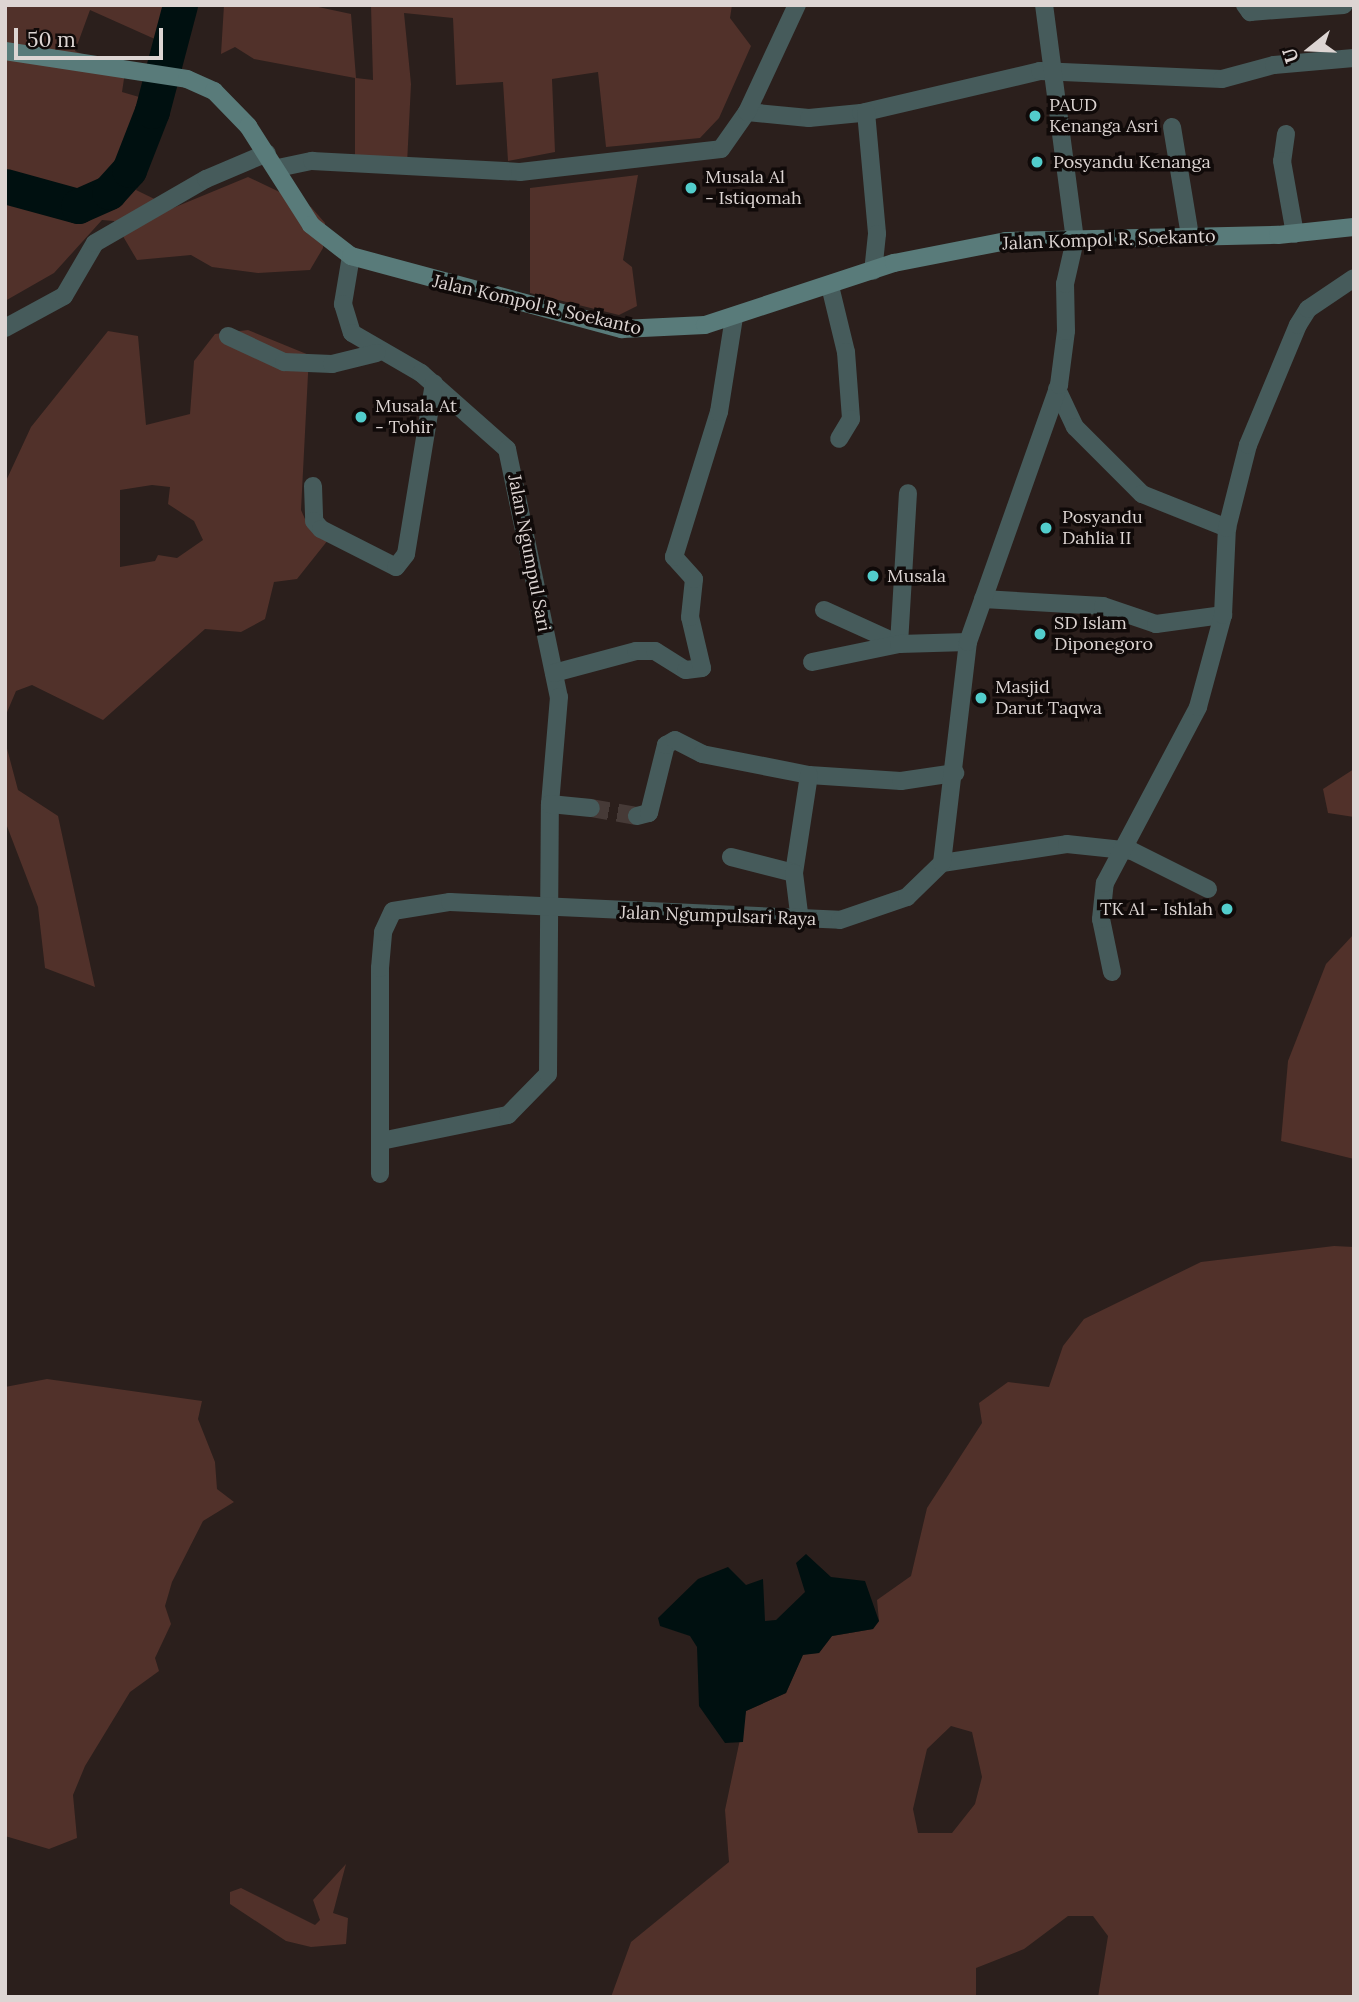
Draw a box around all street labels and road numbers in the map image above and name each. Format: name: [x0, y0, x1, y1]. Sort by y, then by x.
street label: Jalan Kompol R. Soekanto: [1002, 225, 1216, 255]
street label: Jalan Kompol R. Soekanto: [431, 270, 643, 340]
street label: Jalan Ngumpul Sari: [503, 473, 555, 633]
street label: Jalan Ngumpulsari Raya: [619, 902, 817, 930]

